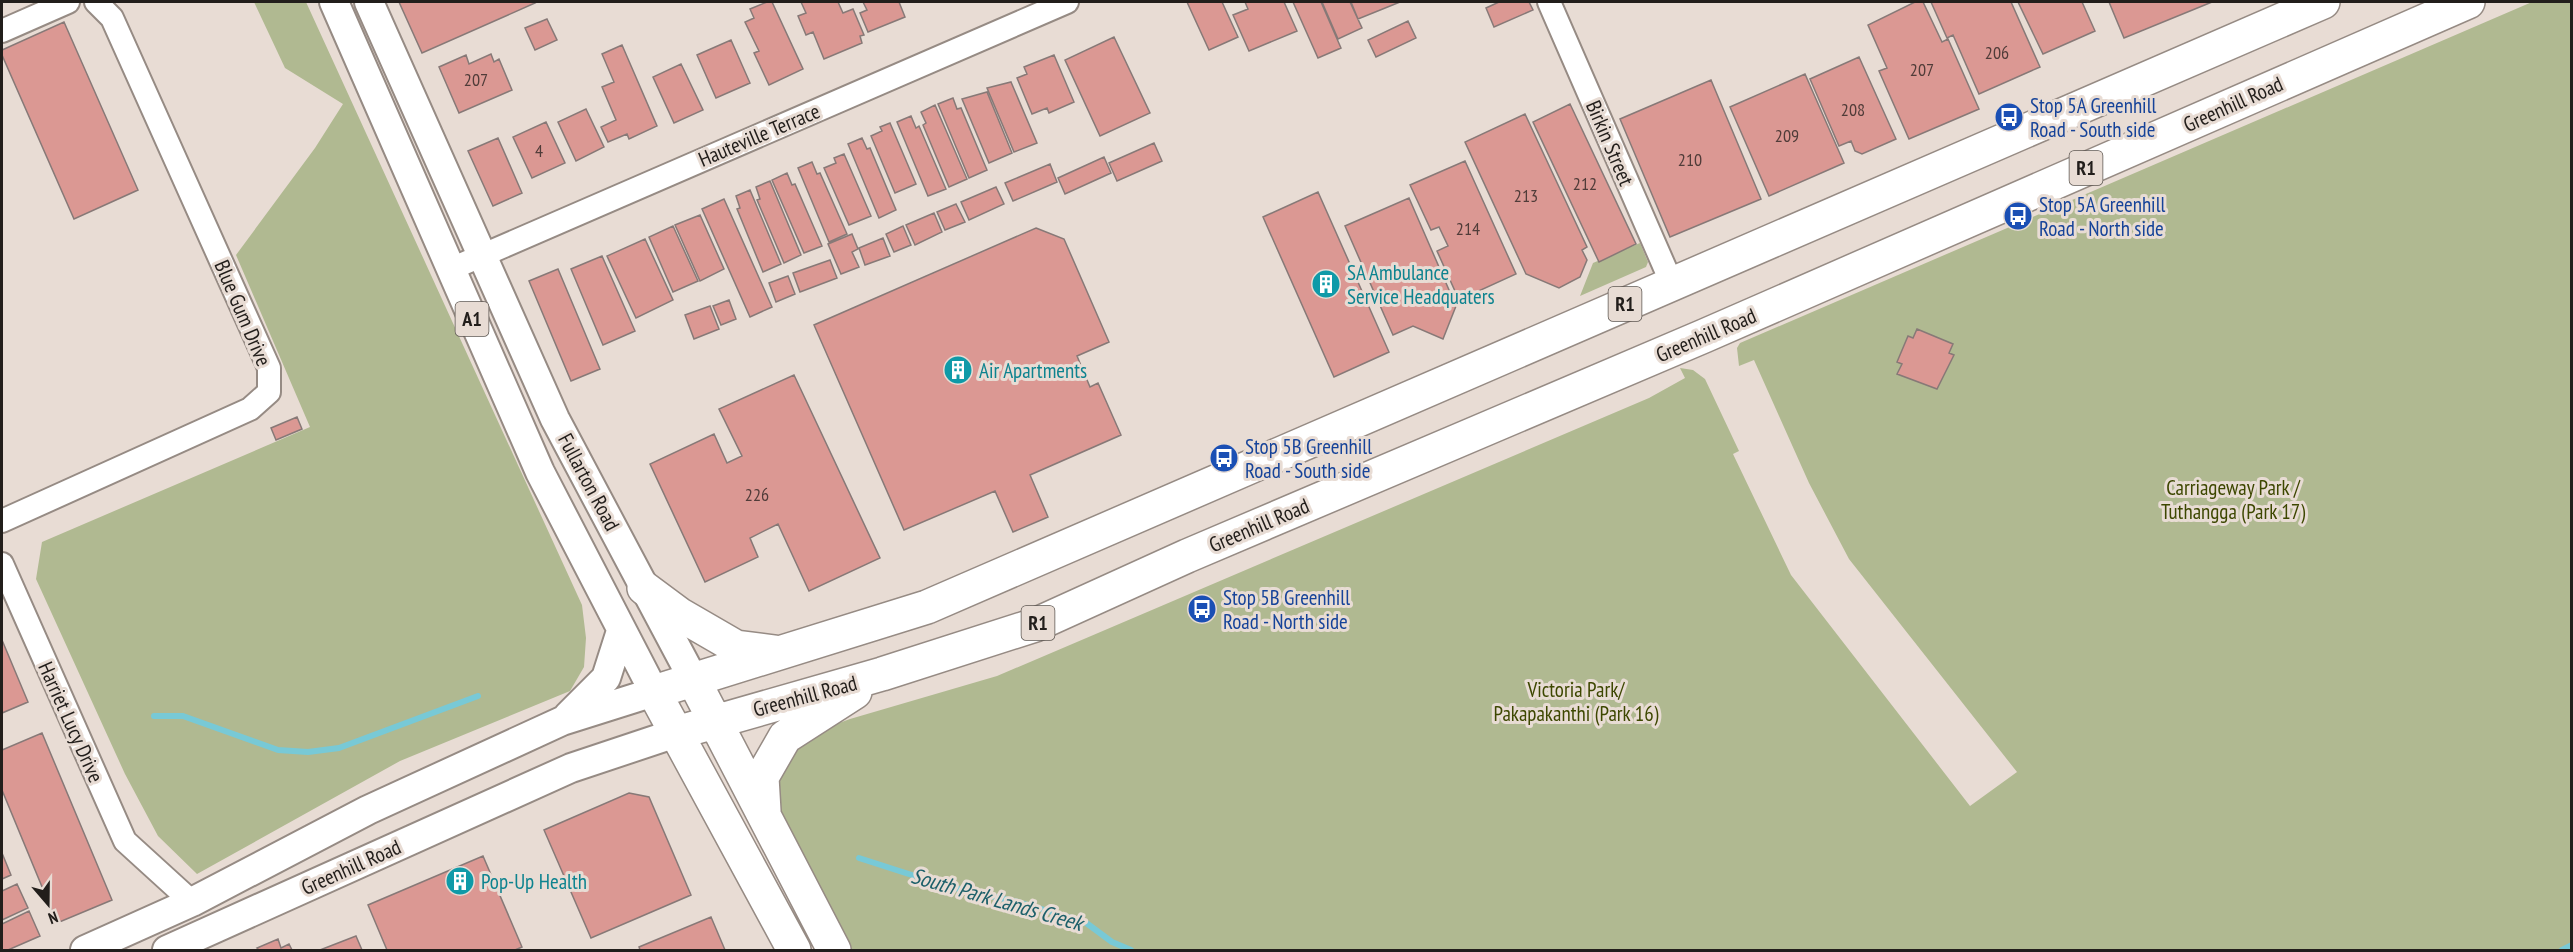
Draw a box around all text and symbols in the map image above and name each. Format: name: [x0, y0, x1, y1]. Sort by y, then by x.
house number: 206: [1985, 41, 2009, 64]
house number: 207: [1910, 58, 1934, 81]
house number: 207: [464, 68, 488, 91]
street label: Greenhill Road: [2179, 70, 2287, 138]
place label: Stop 5A Greenhill Road - South side: [2030, 92, 2157, 143]
street label: Birkin Street: [1580, 96, 1640, 190]
street label: Hauteville Terrace: [694, 97, 824, 173]
house number: 208: [1841, 98, 1865, 121]
bus stop icon: Stop 5A Greenhill Road - South side: [1993, 101, 2025, 133]
house number: 209: [1775, 124, 1799, 147]
house number: 4: [535, 139, 543, 162]
house number: 210: [1678, 148, 1702, 171]
road number: R1: [2070, 151, 2102, 185]
house number: 212: [1573, 172, 1597, 195]
house number: 213: [1514, 184, 1538, 207]
place label: Stop 5A Greenhill Road - North side: [2039, 191, 2166, 242]
bus stop icon: Stop 5A Greenhill Road - North side: [2002, 200, 2034, 232]
house number: 214: [1456, 217, 1480, 240]
street label: Blue Gum Drive: [209, 256, 277, 370]
place label: SA Ambulance Service Headquaters: [1347, 259, 1495, 310]
building icon: SA Ambulance Service Headquaters: [1310, 268, 1342, 300]
road number: R1: [1608, 287, 1642, 321]
road number: A1: [456, 302, 488, 336]
street label: Greenhill Road: [1652, 302, 1760, 368]
building icon: Air Apartments: [942, 354, 974, 386]
place label: Air Apartments: [979, 357, 1087, 384]
street label: Fullarton Road: [552, 429, 626, 535]
place label: Stop 5B Greenhill Road - South side: [1245, 433, 1372, 484]
bus stop icon: Stop 5B Greenhill Road - South side: [1208, 442, 1240, 474]
park label: Carriageway Park / Tuthangga (Park 17): [2161, 474, 2305, 525]
house number: 226: [745, 483, 769, 506]
street label: Greenhill Road: [1205, 492, 1313, 558]
place label: Stop 5B Greenhill Road - North side: [1223, 584, 1350, 635]
bus stop icon: Stop 5B Greenhill Road - North side: [1186, 593, 1218, 625]
road number: R1: [1022, 606, 1054, 640]
street label: Harriet Lucy Drive: [32, 657, 110, 787]
street label: Greenhill Road: [750, 669, 860, 723]
park label: Victoria Park/ Pakapakanthi (Park 16): [1493, 676, 1659, 727]
street label: Greenhill Road: [297, 833, 405, 901]
water label: South Park Lands Creek: [908, 861, 1088, 938]
building icon: Pop-Up Health: [444, 865, 476, 897]
place label: Pop-Up Health: [481, 868, 587, 895]
north arrow: [18, 874, 78, 934]
text: N: [46, 907, 61, 929]

